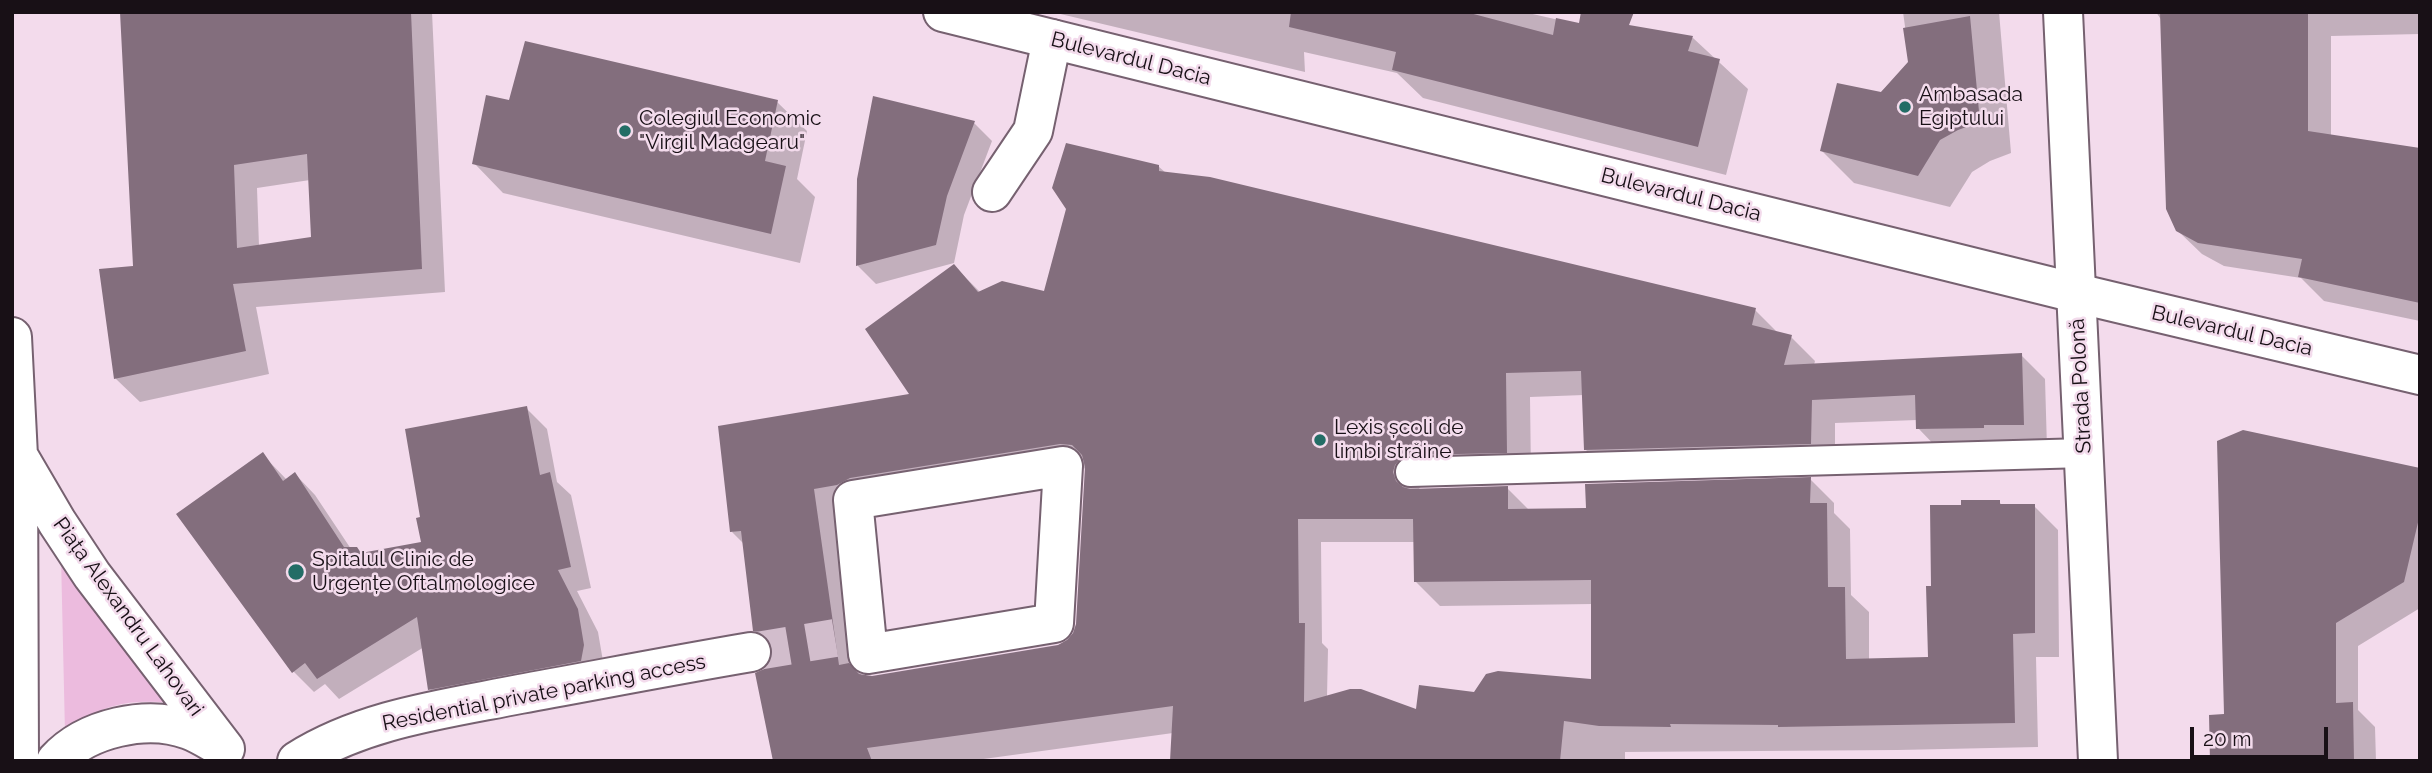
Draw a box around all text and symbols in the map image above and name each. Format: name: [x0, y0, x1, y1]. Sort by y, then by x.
street label: Bulevardul Dacia: [1048, 27, 1214, 91]
place label: Ambasada Egiptului: [1919, 82, 2023, 132]
marker: Ambasada Egiptului: [1897, 99, 1913, 115]
place label: Colegiul Economic "Virgil Madgearu": [639, 106, 822, 156]
marker: Colegiul Economic "Virgil Madgearu": [617, 123, 633, 139]
street label: Bulevardul Dacia: [1598, 163, 1764, 227]
street label: Bulevardul Dacia: [2149, 300, 2315, 362]
street label: Strada Polonă: [2065, 318, 2097, 454]
place label: Lexis școli de limbi străine: [1334, 415, 1464, 465]
marker: Lexis școli de limbi străine: [1312, 432, 1328, 448]
street label: Piața Alexandru Lahovari: [47, 513, 209, 721]
place label: Spitalul Clinic de Urgențe Oftalmologice: [312, 547, 535, 597]
marker: Spitalul Clinic de Urgențe Oftalmologice: [286, 562, 306, 582]
street label: Residential private parking access: [380, 649, 708, 737]
scale bar: [2194, 714, 2332, 758]
text: 20 m: [2203, 726, 2251, 751]

